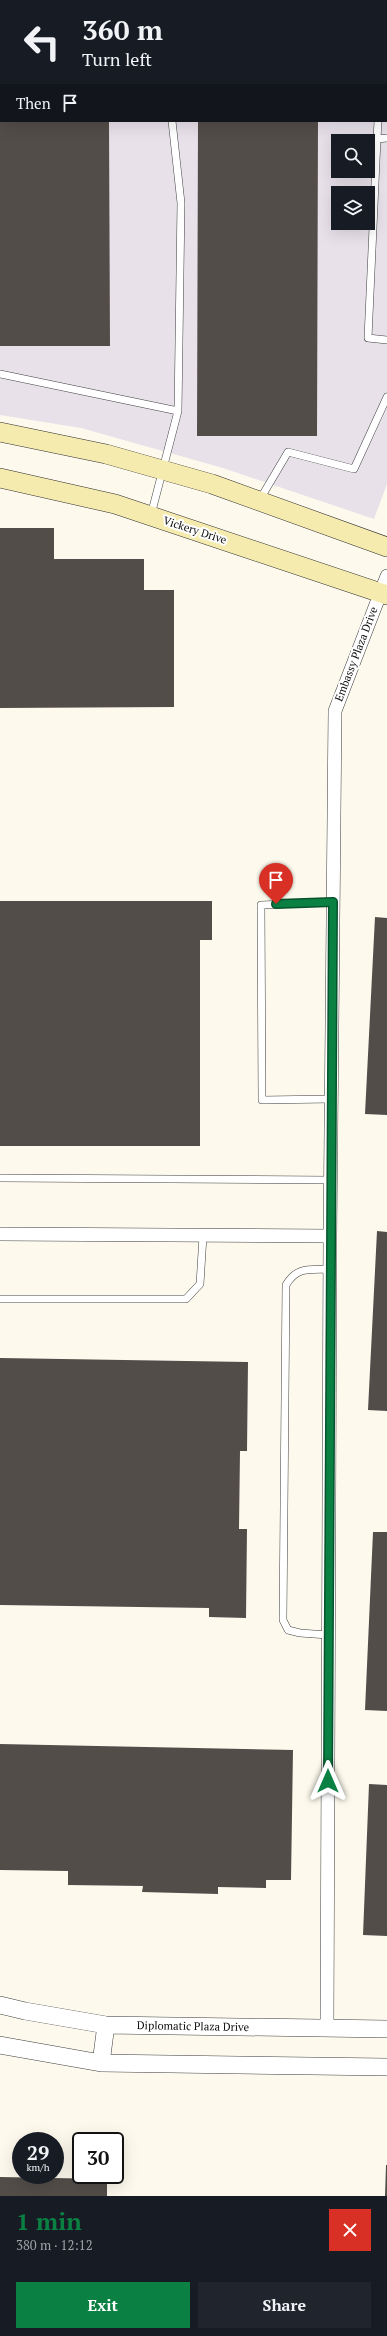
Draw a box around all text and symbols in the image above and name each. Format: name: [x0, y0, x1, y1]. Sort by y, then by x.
text: 360 m: [82, 11, 163, 48]
icon: left: [16, 16, 68, 68]
text: Turn left: [82, 47, 152, 71]
icon: arrive: [59, 92, 81, 114]
text: Then: [16, 93, 51, 113]
map controls: [331, 134, 375, 230]
button: search: [331, 134, 375, 178]
button: layers: [331, 186, 375, 230]
street label: Vickery Drive: [161, 513, 229, 547]
street label: Embassy Plaza Drive: [331, 604, 381, 703]
pin: [259, 863, 293, 904]
icon: arrive: [265, 869, 287, 891]
position arrow: [307, 1760, 349, 1802]
street label: Diplomatic Plaza Drive: [137, 2018, 250, 2034]
speed limit sign: 30: [72, 2132, 124, 2184]
text: 29: [27, 2139, 49, 2166]
text: km/h: [26, 2161, 50, 2174]
text: 1 min: [16, 2205, 82, 2237]
button: close: [329, 2209, 371, 2251]
text: 380 m · 12:12: [16, 2236, 93, 2254]
button: Exit: [16, 2282, 190, 2328]
button: Share: [198, 2282, 371, 2328]

